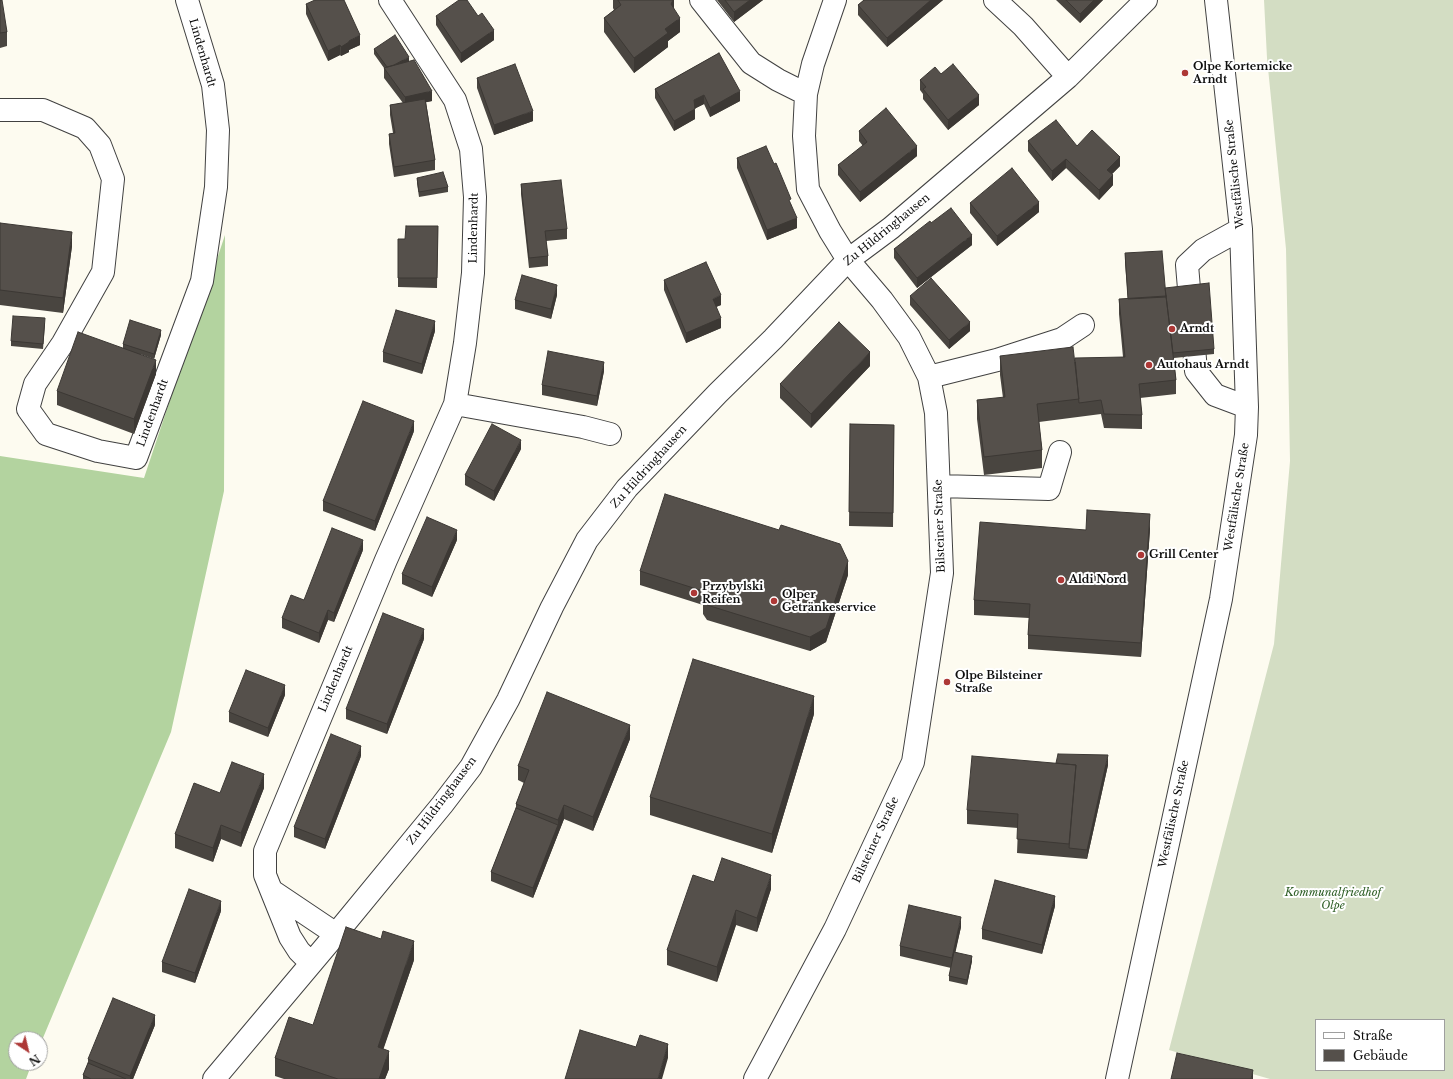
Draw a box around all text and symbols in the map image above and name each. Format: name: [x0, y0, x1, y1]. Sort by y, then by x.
street label: Lindenhardt: [186, 17, 218, 89]
place label: Olpe Kortemicke Arndt: [1193, 60, 1292, 86]
marker: Olpe Kortemicke Arndt: [1180, 68, 1190, 78]
street label: Westfälische Straße: [1223, 119, 1247, 229]
street label: Zu Hildringhausen: [841, 191, 933, 269]
street label: Lindenhardt: [467, 192, 481, 264]
place label: Arndt: [1180, 322, 1214, 336]
marker: Arndt: [1167, 324, 1177, 334]
place label: Autohaus Arndt: [1157, 358, 1249, 372]
marker: Autohaus Arndt: [1144, 360, 1154, 370]
street label: Lindenhardt: [135, 377, 171, 449]
street label: Zu Hildringhausen: [608, 423, 690, 511]
street label: Westfälische Straße: [1222, 442, 1252, 552]
street label: Bilsteiner Straße: [932, 479, 948, 573]
place label: Grill Center: [1149, 548, 1218, 562]
marker: Grill Center: [1136, 550, 1146, 560]
place label: Aldi Nord: [1069, 573, 1127, 587]
marker: Aldi Nord: [1056, 575, 1066, 585]
place label: Przybylski Reifen: [702, 580, 763, 606]
marker: Przybylski Reifen: [689, 588, 699, 598]
place label: Olper Getränkeservice: [782, 588, 876, 614]
marker: Olper Getränkeservice: [769, 596, 779, 606]
street label: Lindenhardt: [316, 644, 356, 714]
place label: Olpe Bilsteiner Straße: [955, 669, 1042, 695]
marker: Olpe Bilsteiner Straße: [942, 677, 952, 687]
street label: Zu Hildringhausen: [405, 754, 479, 848]
street label: Westfälische Straße: [1156, 759, 1192, 869]
street label: Bilsteiner Straße: [850, 795, 902, 885]
park label: Kommunalfriedhof Olpe: [1285, 886, 1381, 912]
legend: [1315, 1019, 1445, 1071]
text: Straße: [1353, 1028, 1393, 1043]
north arrow: [8, 1031, 48, 1071]
text: Gebäude: [1353, 1048, 1408, 1063]
text: N: [26, 1051, 43, 1069]

